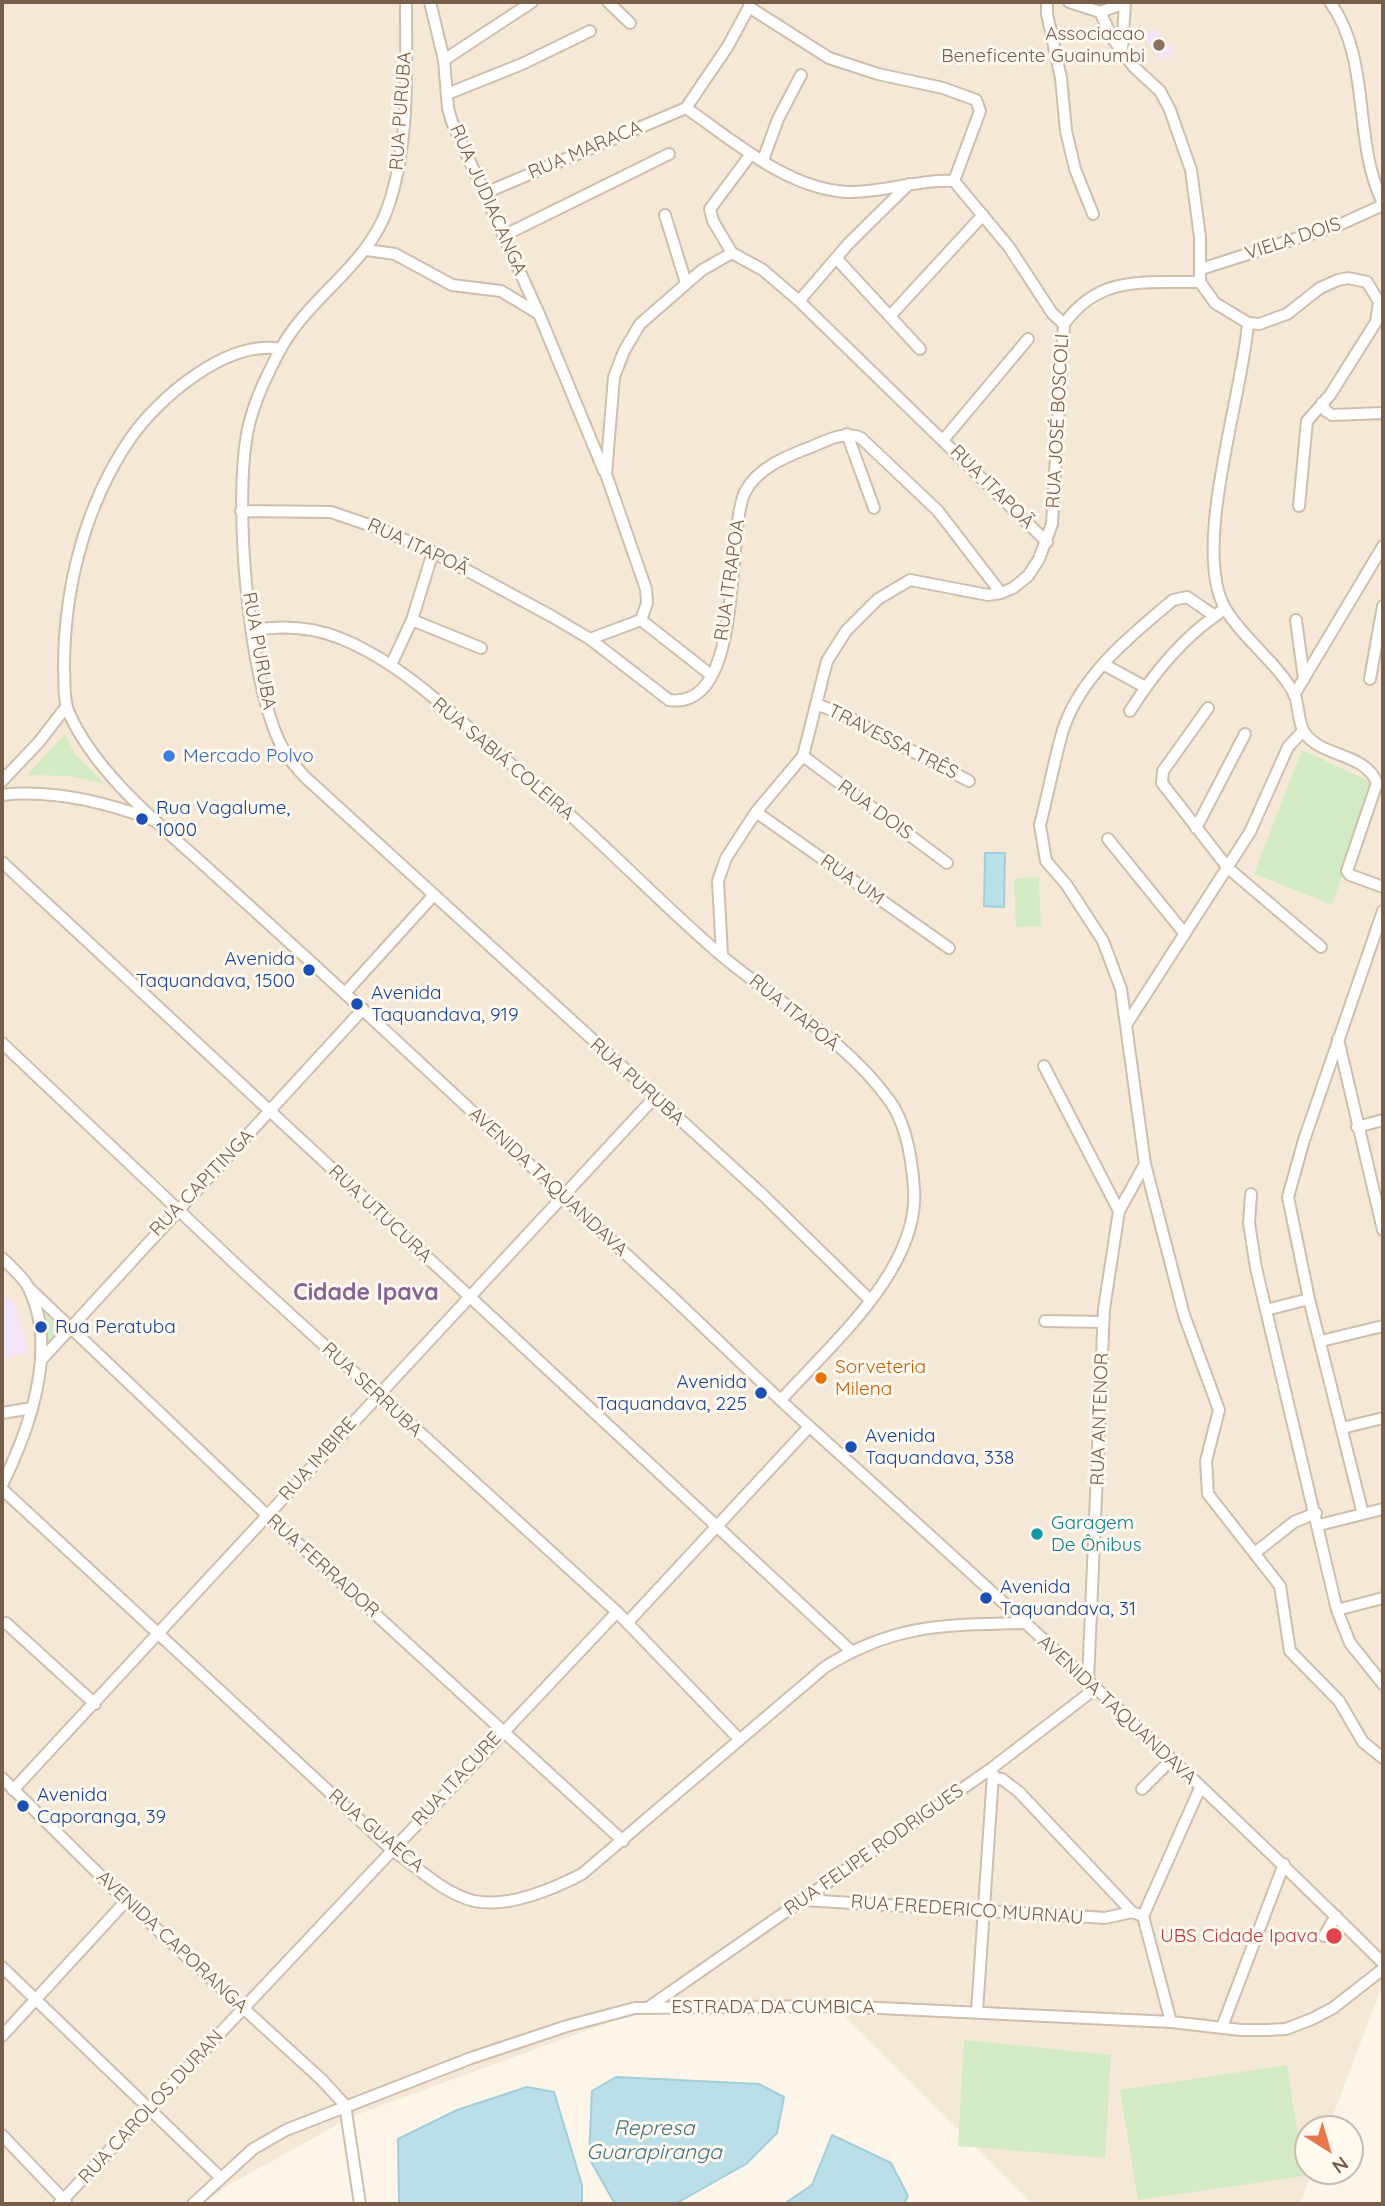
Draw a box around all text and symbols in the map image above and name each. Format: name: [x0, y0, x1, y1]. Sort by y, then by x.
place label: Associacao Beneficente Guainumbi: [941, 23, 1145, 67]
marker: Associacao Beneficente Guainumbi: [1151, 37, 1167, 53]
street label: RUA PURUBA: [385, 51, 417, 171]
street label: RUA MARACA: [525, 116, 645, 184]
street label: RUA JUDIACANGA: [445, 121, 531, 279]
street label: VIELA DOIS: [1242, 213, 1344, 265]
street label: RUA JOSÉ BOSCOLI: [1042, 333, 1074, 509]
street label: RUA ITAPOÃ: [945, 440, 1039, 534]
street label: RUA ITAPOÃ: [364, 514, 472, 580]
street label: RUA ITRAPOA: [710, 518, 750, 642]
street label: RUA PURUBA: [237, 590, 281, 712]
street label: RUA SABIÁ COLEIRA: [427, 693, 579, 825]
street label: TRAVESSA TRÊS: [824, 699, 962, 785]
place label: Mercado Polvo: [183, 745, 314, 767]
marker: Mercado Polvo: [161, 748, 177, 764]
street label: RUA DOIS: [833, 775, 917, 845]
place label: Rua Vagalume, 1000: [156, 797, 290, 841]
marker: Rua Vagalume, 1000: [134, 811, 150, 827]
street label: RUA UM: [816, 850, 888, 910]
place label: Avenida Taquandava, 1500: [136, 948, 295, 992]
marker: Avenida Taquandava, 1500: [301, 962, 317, 978]
street label: RUA ITAPOÃ: [744, 970, 844, 1056]
place label: Avenida Taquandava, 919: [371, 982, 518, 1026]
marker: Avenida Taquandava, 919: [349, 996, 365, 1012]
street label: RUA PURUBA: [585, 1034, 689, 1130]
street label: AVENIDA TAQUANDAVA: [464, 1102, 632, 1262]
street label: RUA CAPITINGA: [145, 1125, 259, 1241]
street label: RUA UTUCURA: [324, 1160, 436, 1268]
district label: Cidade Ipava: [293, 1279, 439, 1307]
place label: Rua Peratuba: [55, 1316, 176, 1338]
marker: Rua Peratuba: [33, 1319, 49, 1335]
street label: RUA SERRUBA: [317, 1338, 427, 1442]
street label: RUA ANTENOR: [1086, 1352, 1114, 1486]
place label: Sorveteria Milena: [835, 1356, 926, 1400]
marker: Sorveteria Milena: [813, 1370, 829, 1386]
place label: Avenida Taquandava, 225: [596, 1371, 747, 1415]
marker: Avenida Taquandava, 225: [753, 1385, 769, 1401]
street label: RUA IMBIRE: [275, 1413, 361, 1505]
place label: Avenida Taquandava, 338: [865, 1425, 1014, 1469]
marker: Avenida Taquandava, 338: [843, 1439, 859, 1455]
street label: RUA FERRADOR: [262, 1509, 384, 1623]
place label: Garagem De Ônibus: [1051, 1512, 1142, 1556]
marker: Garagem De Ônibus: [1029, 1526, 1045, 1542]
place label: Avenida Taquandava, 31: [1000, 1576, 1136, 1620]
marker: Avenida Taquandava, 31: [978, 1590, 994, 1606]
street label: AVENIDA TAQUANDAVA: [1033, 1630, 1201, 1790]
street label: RUA ITACURE: [408, 1727, 506, 1831]
street label: RUA FELIPE RODRIGUES: [780, 1779, 968, 1921]
place label: Avenida Caporanga, 39: [37, 1784, 166, 1828]
street label: RUA GUAECA: [324, 1784, 428, 1878]
marker: Avenida Caporanga, 39: [15, 1798, 31, 1814]
street label: AVENIDA CAPORANGA: [92, 1866, 252, 2018]
street label: RUA FREDERICO MURNAU: [850, 1890, 1084, 1930]
place label: UBS Cidade Ipava: [1160, 1925, 1318, 1947]
marker: UBS Cidade Ipava: [1324, 1926, 1344, 1946]
street label: ESTRADA DA CUMBICA: [671, 1996, 875, 2018]
street label: RUA CAROLOS DURAN: [74, 2025, 228, 2189]
north arrow: [1294, 2115, 1364, 2185]
water label: Represa Guarapiranga: [586, 2116, 722, 2166]
text: N: [1328, 2151, 1353, 2179]

